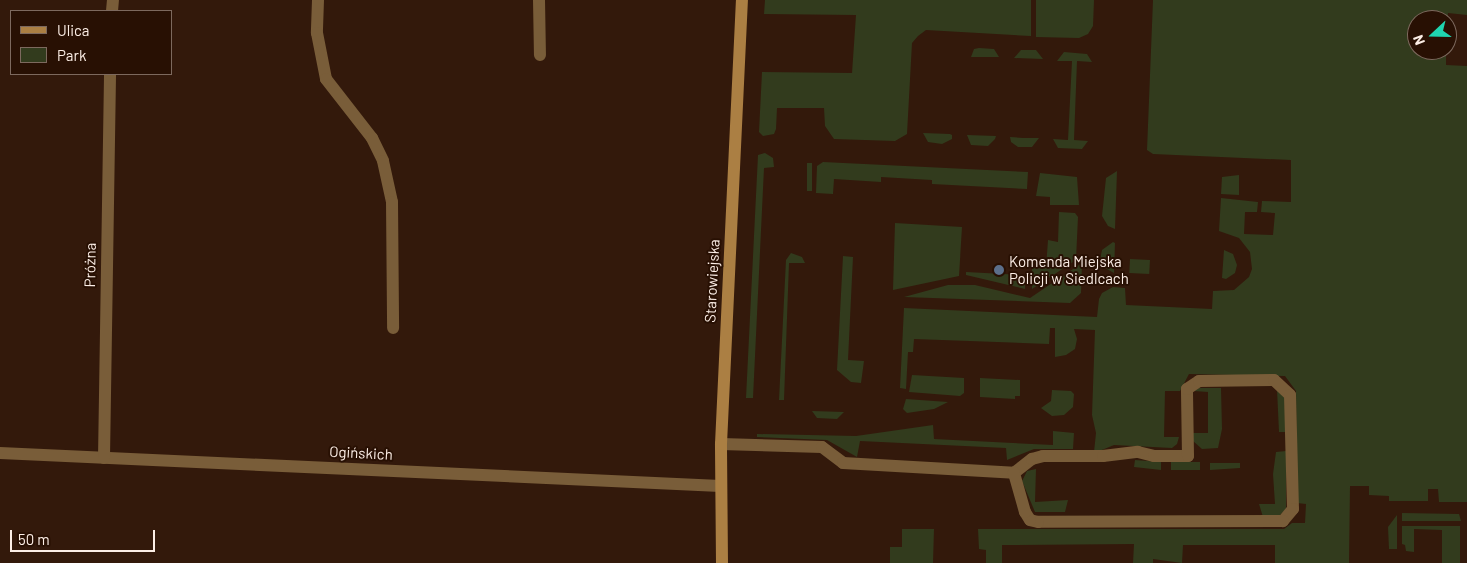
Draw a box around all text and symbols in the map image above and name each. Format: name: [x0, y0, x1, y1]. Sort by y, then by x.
legend: [10, 10, 172, 75]
north arrow: [1407, 10, 1457, 60]
text: Ulica: [57, 21, 89, 39]
text: N: [1409, 33, 1428, 48]
text: Park: [57, 46, 86, 64]
street label: Starowiejska: [701, 239, 723, 323]
street label: Próżna: [81, 242, 99, 288]
place label: Komenda Miejska Policji w Siedlcach: [1009, 252, 1129, 287]
marker: Komenda Miejska Policji w Siedlcach: [993, 264, 1005, 276]
street label: Ogińskich: [329, 442, 393, 464]
scale bar: [12, 520, 158, 552]
text: 50 m: [18, 530, 50, 548]

